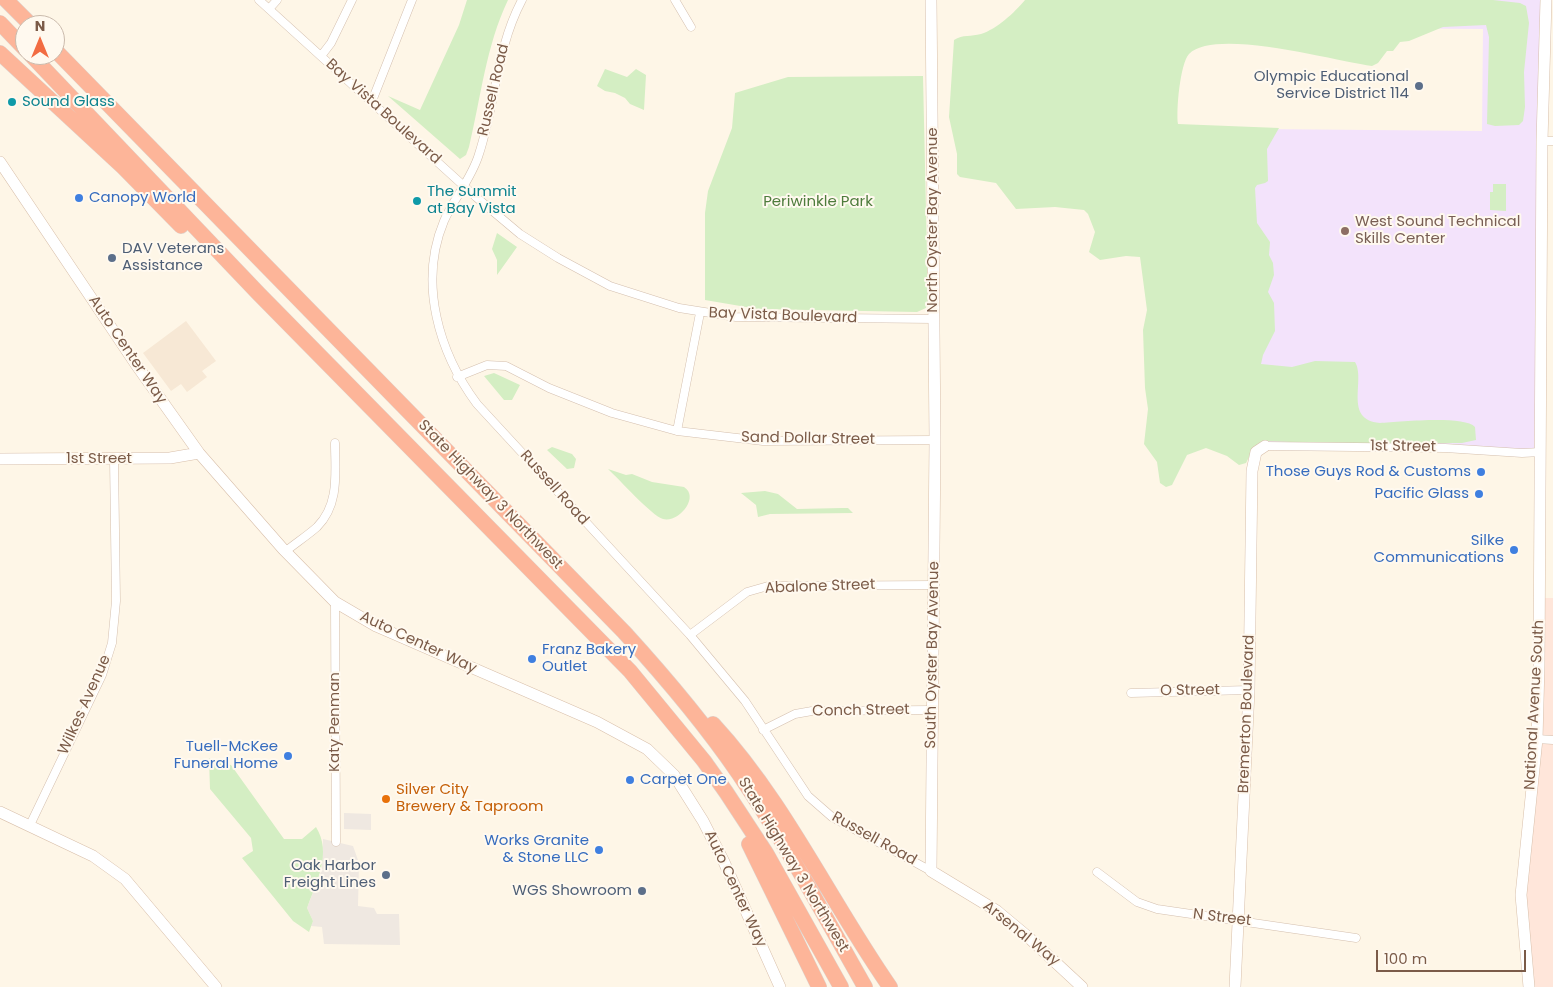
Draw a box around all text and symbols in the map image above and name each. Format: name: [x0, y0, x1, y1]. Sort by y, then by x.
north arrow: [15, 15, 65, 65]
text: N: [35, 16, 45, 36]
street label: Russell Road: [475, 42, 513, 138]
street label: Bay Vista Boulevard: [322, 56, 444, 168]
place label: Olympic Educational Service District 114: [1254, 68, 1409, 103]
marker: Olympic Educational Service District 114: [1413, 80, 1425, 92]
place label: Sound Glass: [22, 93, 115, 111]
marker: Sound Glass: [6, 96, 18, 108]
street label: North Oyster Bay Avenue: [924, 127, 942, 313]
place label: The Summit at Bay Vista: [427, 183, 516, 218]
place label: Canopy World: [89, 189, 196, 207]
marker: Canopy World: [73, 192, 85, 204]
park label: Periwinkle Park: [763, 193, 873, 211]
marker: The Summit at Bay Vista: [411, 195, 423, 207]
place label: West Sound Technical Skills Center: [1355, 213, 1520, 248]
marker: West Sound Technical Skills Center: [1339, 225, 1351, 237]
place label: DAV Veterans Assistance: [122, 240, 224, 275]
marker: DAV Veterans Assistance: [106, 252, 118, 264]
street label: Auto Center Way: [84, 292, 170, 408]
street label: Bay Vista Boulevard: [708, 304, 858, 328]
street label: State Highway 3 Northwest: [414, 417, 566, 573]
street label: Sand Dollar Street: [741, 429, 875, 449]
street label: 1st Street: [1370, 437, 1436, 457]
street label: Russell Road: [516, 447, 592, 529]
street label: 1st Street: [66, 450, 132, 468]
place label: Those Guys Rod & Customs: [1266, 463, 1471, 481]
marker: Those Guys Rod & Customs: [1475, 466, 1487, 478]
place label: Pacific Glass: [1374, 485, 1469, 503]
marker: Pacific Glass: [1473, 488, 1485, 500]
place label: Silke Communications: [1374, 532, 1504, 567]
marker: Silke Communications: [1508, 544, 1520, 556]
street label: South Oyster Bay Avenue: [922, 561, 944, 749]
street label: Abalone Street: [764, 576, 876, 598]
street label: Auto Center Way: [357, 608, 479, 678]
street label: National Avenue South: [1522, 620, 1548, 790]
street label: Bremerton Boulevard: [1235, 634, 1259, 794]
place label: Franz Bakery Outlet: [542, 641, 636, 676]
street label: Wilkes Avenue: [55, 652, 115, 758]
marker: Franz Bakery Outlet: [526, 653, 538, 665]
street label: Katy Penman: [326, 672, 344, 772]
street label: O Street: [1160, 681, 1220, 701]
street label: Conch Street: [812, 701, 910, 721]
place label: Tuell-McKee Funeral Home: [174, 738, 278, 773]
marker: Tuell-McKee Funeral Home: [282, 750, 294, 762]
place label: Carpet One: [640, 771, 727, 789]
marker: Carpet One: [624, 774, 636, 786]
street label: State Highway 3 Northwest: [734, 774, 852, 956]
place label: Silver City Brewery & Taproom: [396, 781, 543, 816]
marker: Silver City Brewery & Taproom: [380, 793, 392, 805]
street label: Russell Road: [829, 808, 919, 870]
street label: Auto Center Way: [700, 828, 770, 950]
place label: Works Granite & Stone LLC: [484, 832, 589, 867]
marker: Works Granite & Stone LLC: [593, 844, 605, 856]
place label: Oak Harbor Freight Lines: [284, 857, 376, 892]
marker: Oak Harbor Freight Lines: [380, 869, 392, 881]
place label: WGS Showroom: [512, 882, 632, 900]
marker: WGS Showroom: [636, 885, 648, 897]
street label: Arsenal Way: [979, 898, 1063, 970]
street label: N Street: [1192, 906, 1252, 930]
scale bar: [1378, 940, 1528, 972]
text: 100 m: [1384, 948, 1427, 969]

